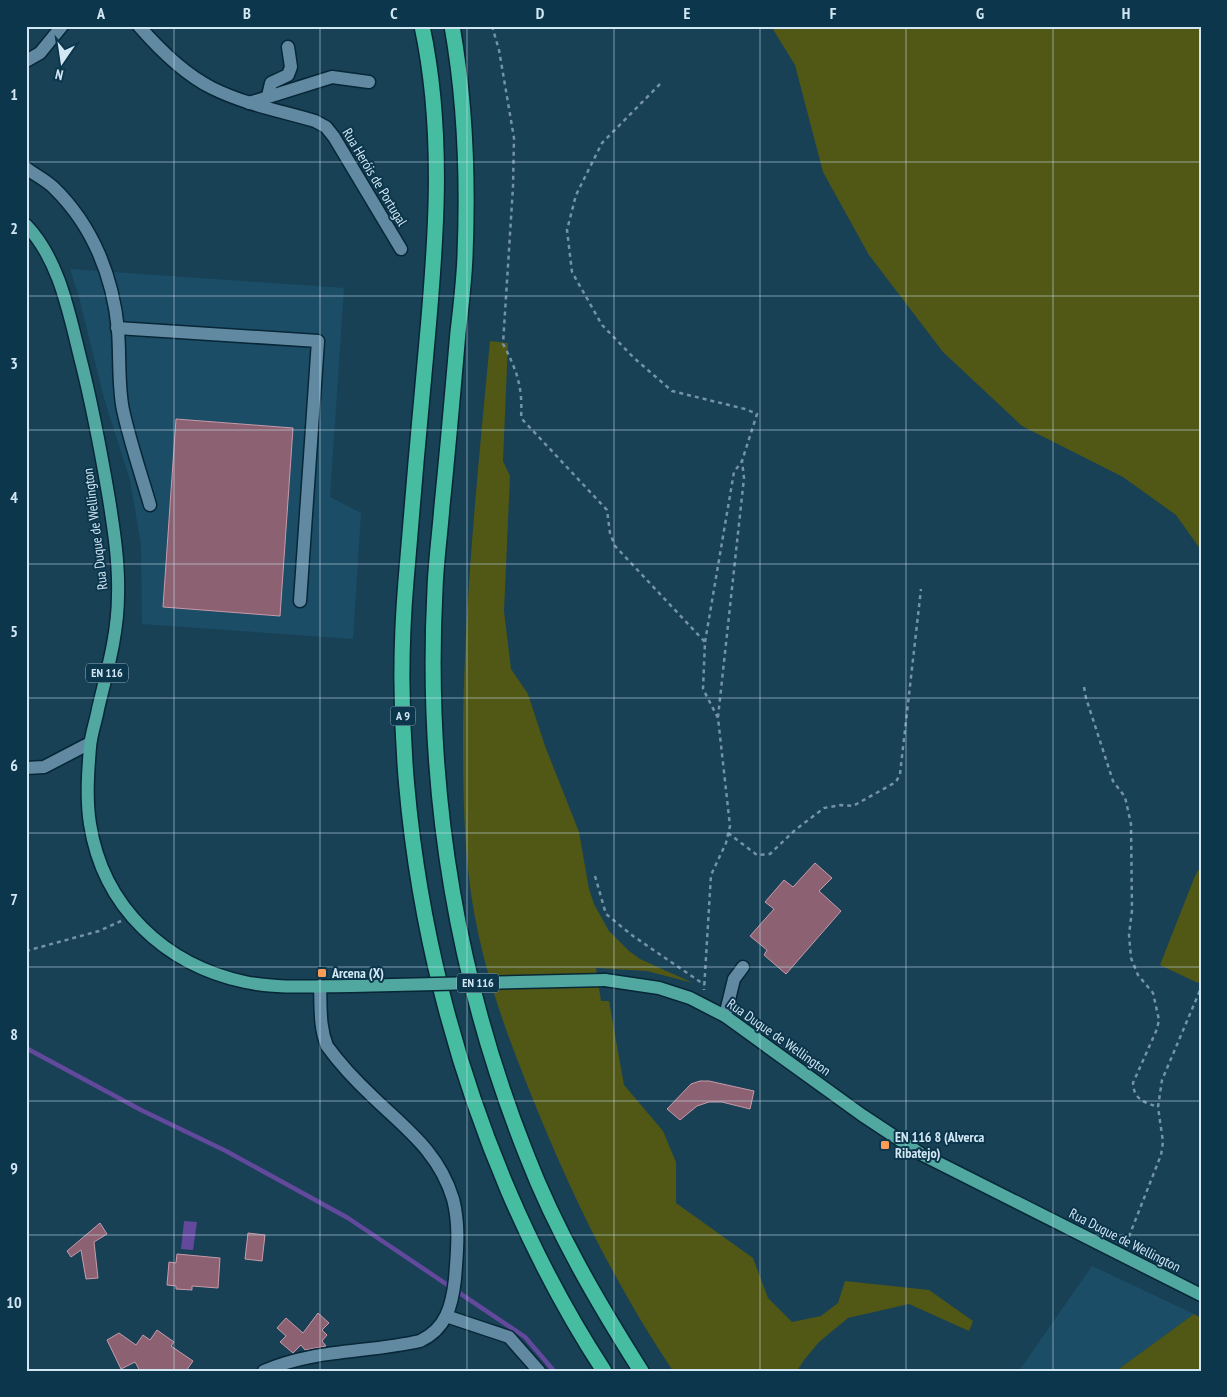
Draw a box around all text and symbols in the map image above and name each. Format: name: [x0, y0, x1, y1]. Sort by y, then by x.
text: A: [96, 3, 106, 23]
text: B: [243, 3, 251, 23]
text: C: [390, 3, 398, 23]
text: D: [536, 3, 545, 23]
text: E: [684, 3, 691, 23]
text: F: [830, 3, 837, 23]
text: G: [976, 3, 984, 23]
text: H: [1122, 3, 1130, 23]
north arrow: [38, 38, 88, 88]
text: N: [53, 65, 65, 84]
text: 1: [10, 84, 18, 104]
street label: Rua Heróis de Portugal: [339, 125, 412, 230]
text: 2: [10, 218, 18, 238]
text: 3: [10, 353, 18, 373]
street label: Rua Duque de Wellington: [79, 467, 111, 591]
text: 4: [10, 487, 18, 507]
text: 5: [10, 621, 18, 641]
road number: EN 116: [86, 664, 128, 682]
road number: A 9: [390, 706, 416, 726]
text: 6: [10, 755, 18, 775]
text: 7: [10, 889, 18, 909]
place label: Arcena (X): [331, 964, 384, 982]
marker: Arcena (X): [316, 967, 328, 979]
road number: EN 116: [457, 974, 499, 992]
street label: Rua Duque de Wellington: [724, 994, 834, 1080]
text: 8: [10, 1024, 18, 1044]
place label: EN 116 8 (Alverca Ribatejo): [895, 1128, 985, 1162]
marker: EN 116 8 (Alverca Ribatejo): [879, 1139, 891, 1151]
text: 9: [10, 1158, 18, 1178]
street label: Rua Duque de Wellington: [1066, 1204, 1184, 1276]
text: 10: [6, 1292, 22, 1312]

